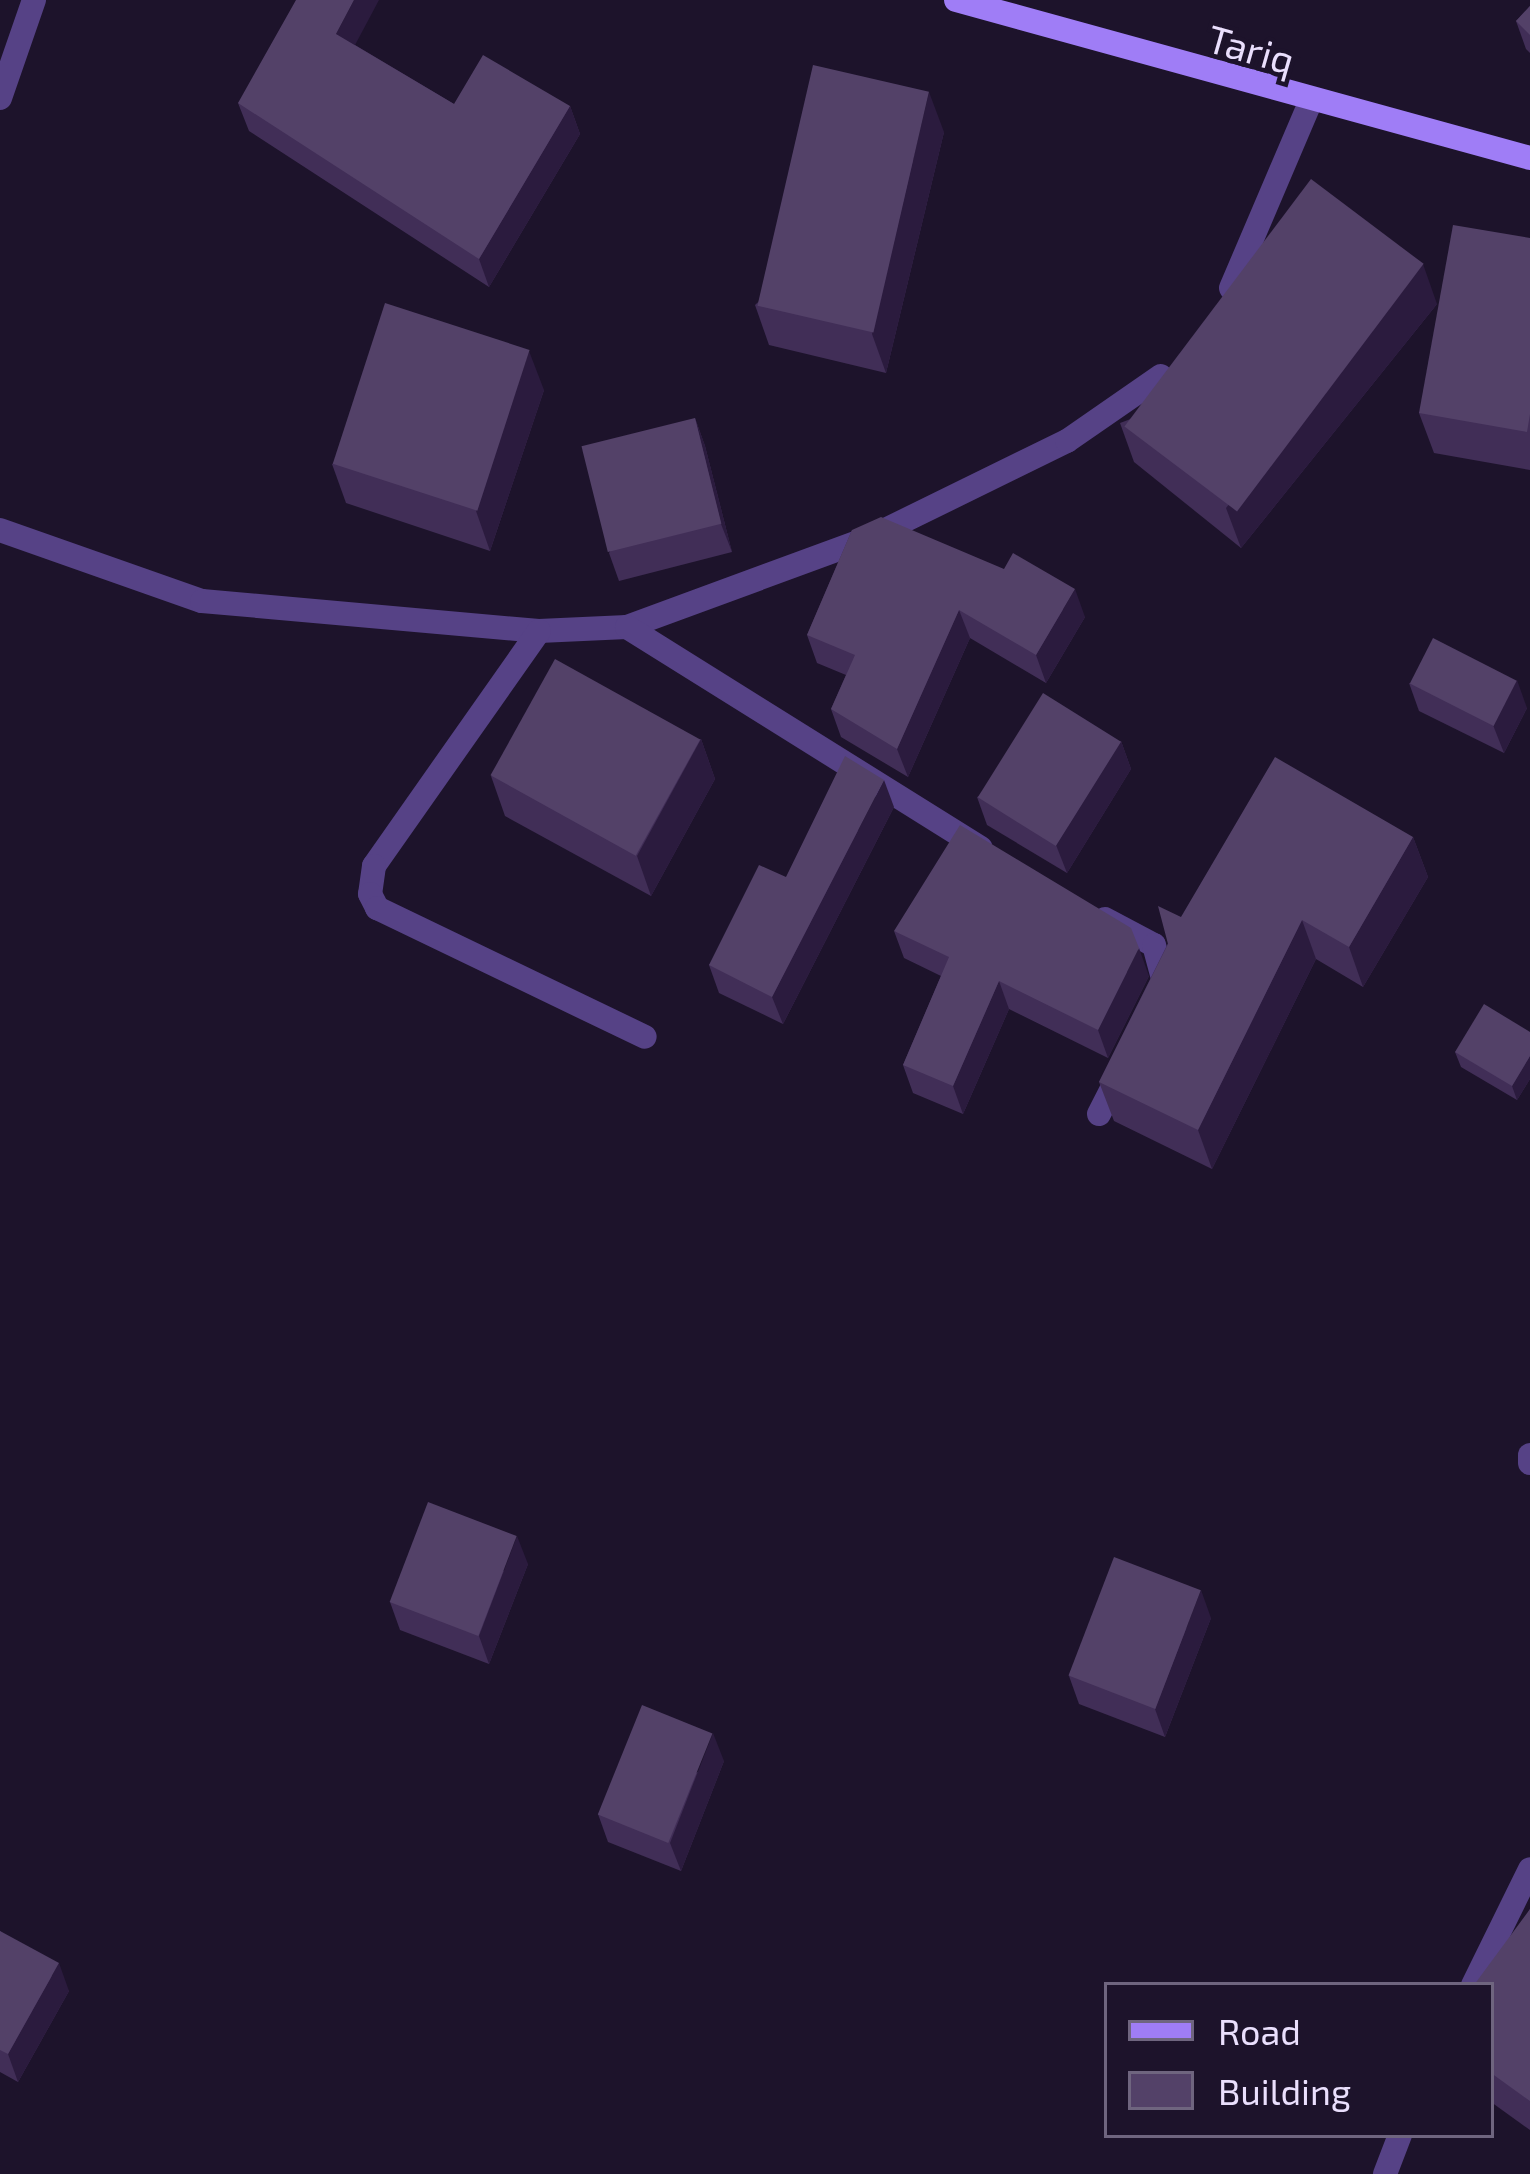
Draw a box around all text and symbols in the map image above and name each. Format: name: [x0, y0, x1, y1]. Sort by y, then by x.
street label: Tariq: [1202, 14, 1300, 84]
legend: [1104, 1982, 1494, 2138]
text: Road: [1218, 2009, 1301, 2052]
text: Building: [1218, 2069, 1351, 2112]

